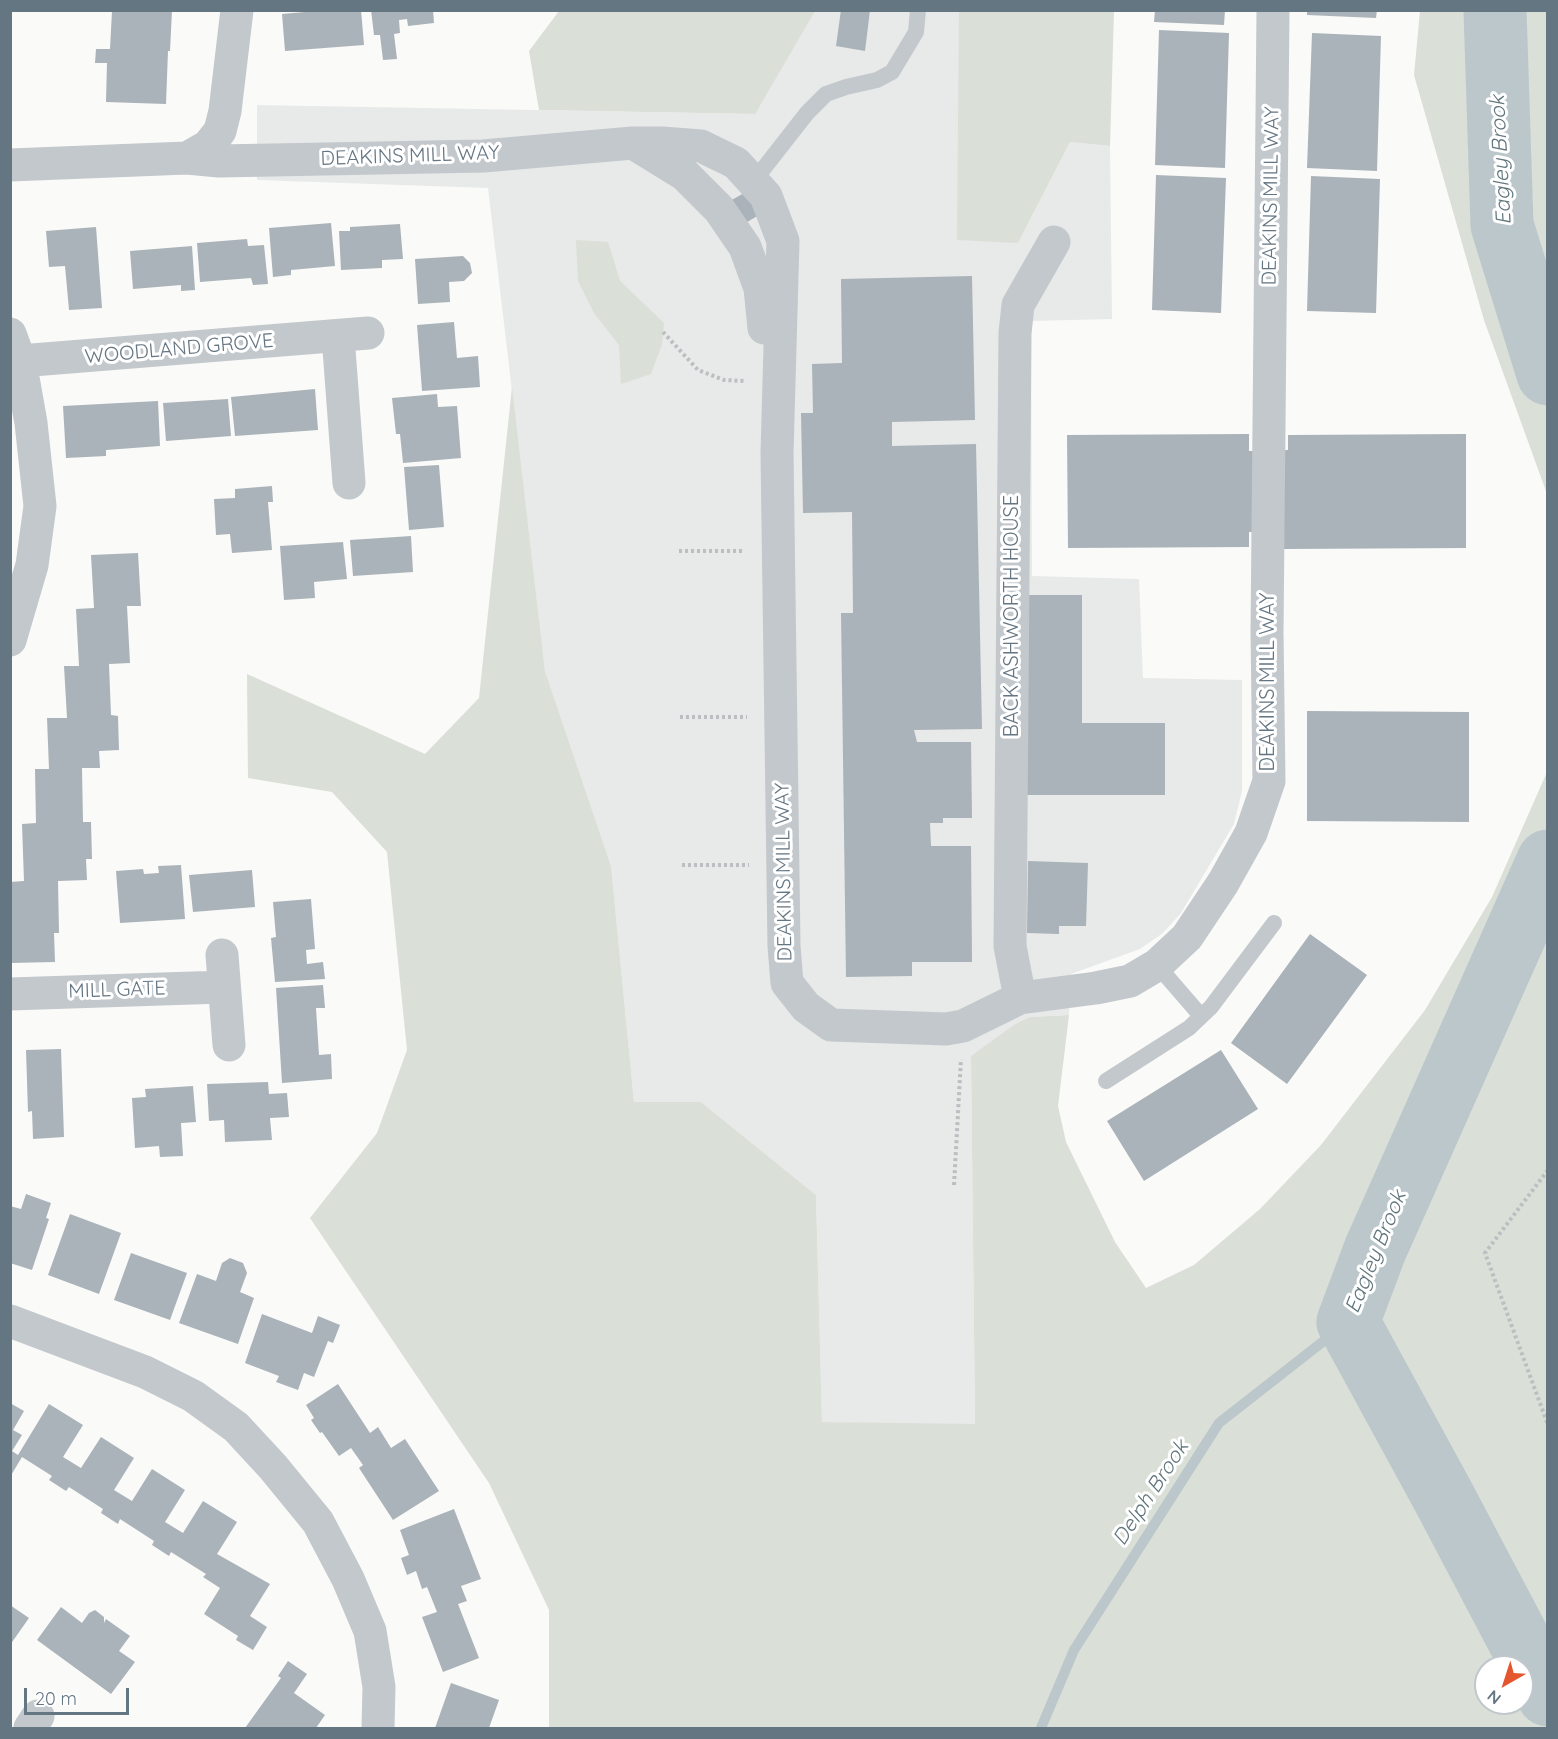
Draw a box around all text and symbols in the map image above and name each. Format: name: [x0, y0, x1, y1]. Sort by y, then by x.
water label: Eagley Brook: [1485, 95, 1517, 225]
street label: DEAKINS MILL WAY: [1257, 106, 1285, 286]
street label: DEAKINS MILL WAY: [320, 141, 500, 171]
street label: WOODLAND GROVE: [84, 329, 274, 369]
street label: BACK ASHWORTH HOUSE: [1000, 495, 1024, 737]
street label: DEAKINS MILL WAY: [1256, 593, 1280, 771]
street label: DEAKINS MILL WAY: [770, 782, 798, 962]
street label: MILL GATE: [68, 976, 166, 1004]
water label: Eagley Brook: [1340, 1187, 1412, 1317]
water label: Delph Brook: [1108, 1436, 1194, 1550]
north arrow: [1474, 1655, 1534, 1715]
scale bar: [27, 1676, 132, 1714]
text: N: [1483, 1686, 1505, 1709]
text: 20 m: [35, 1687, 77, 1710]

